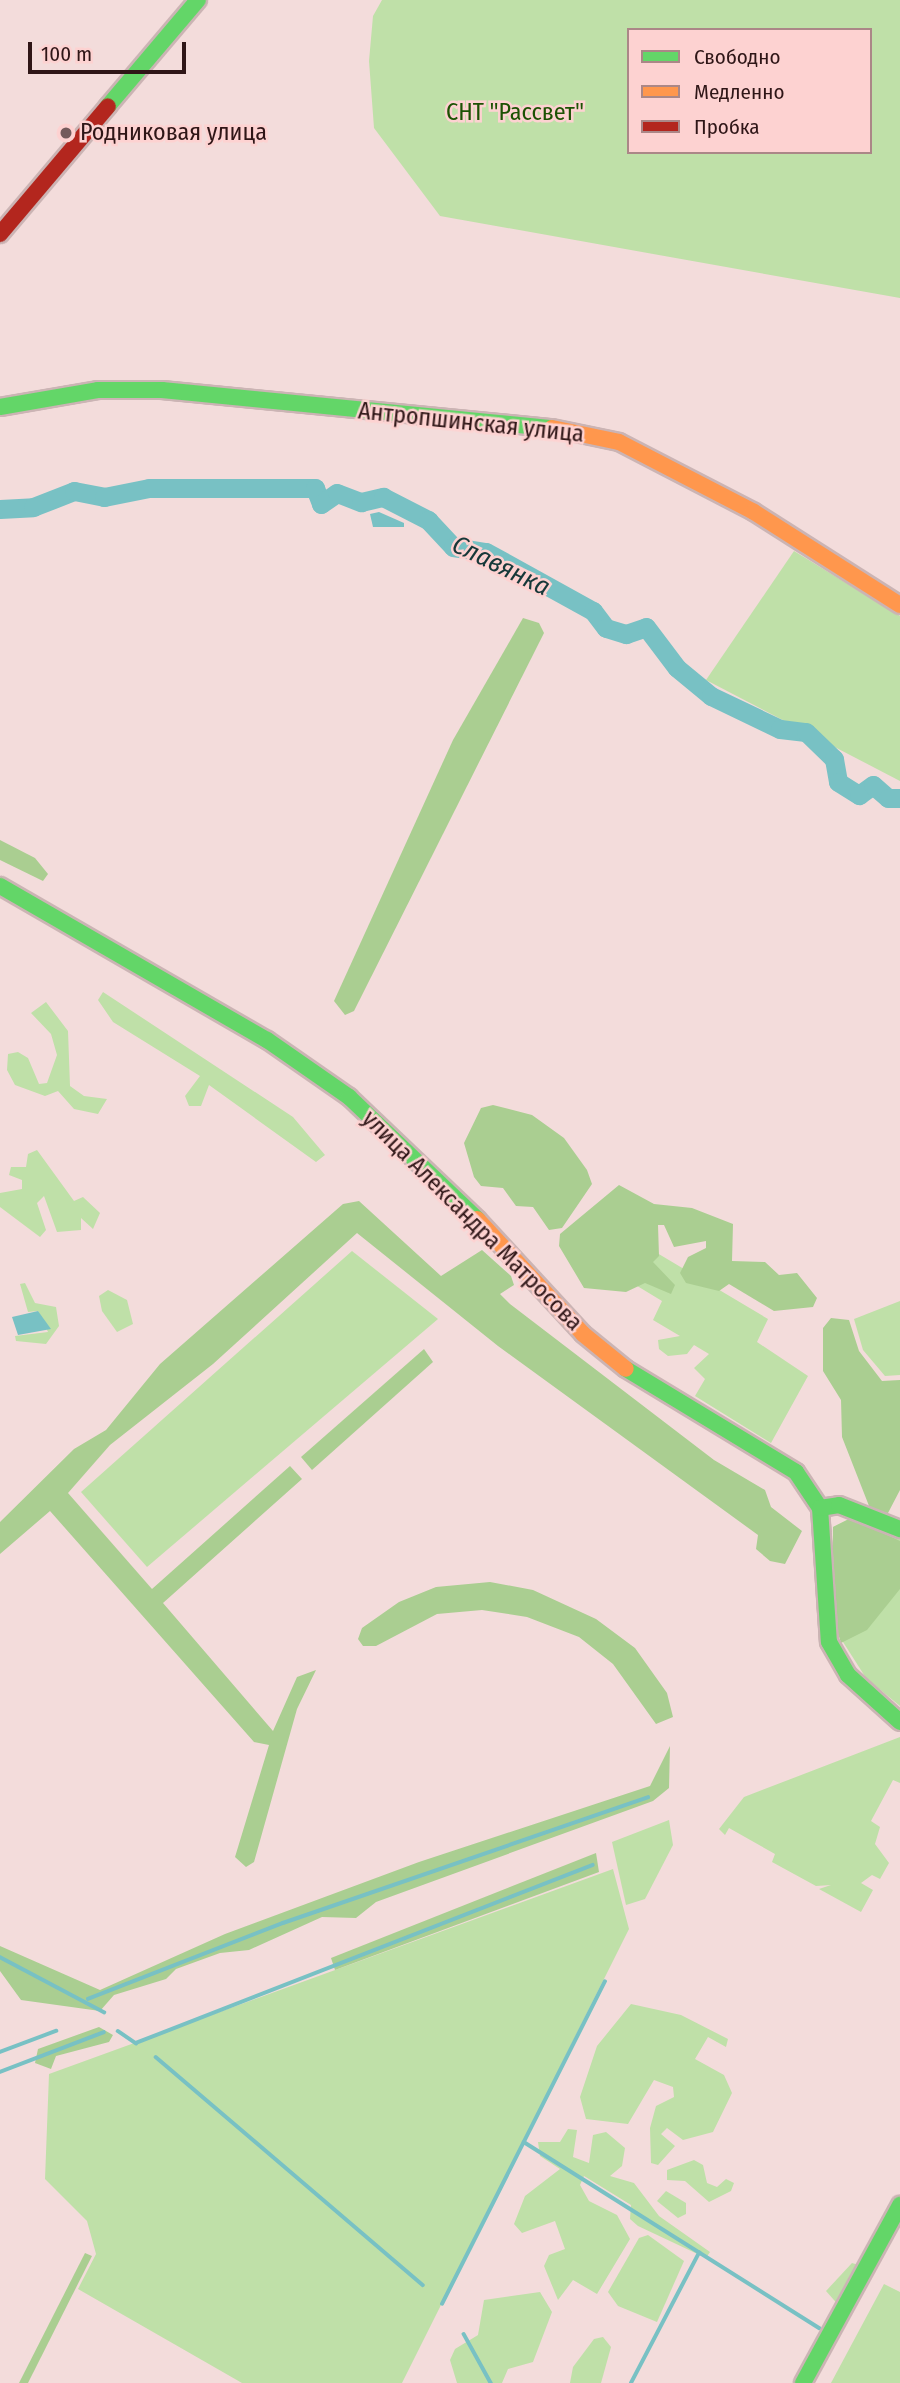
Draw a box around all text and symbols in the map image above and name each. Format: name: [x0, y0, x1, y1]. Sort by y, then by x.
scale bar: [32, 28, 189, 72]
legend: [627, 28, 872, 154]
text: 100 m: [41, 41, 92, 67]
text: Свободно: [694, 44, 780, 70]
text: Медленно: [694, 79, 784, 105]
park label: СНТ "Рассвет": [446, 99, 584, 127]
text: Пробка: [694, 114, 760, 140]
place label: Родниковая улица: [80, 119, 267, 147]
marker: Родниковая улица: [58, 125, 74, 141]
street label: Антропшинская улица: [357, 397, 585, 449]
water label: Славянка: [447, 529, 555, 603]
street label: улица Александра Матросова: [356, 1105, 588, 1337]

